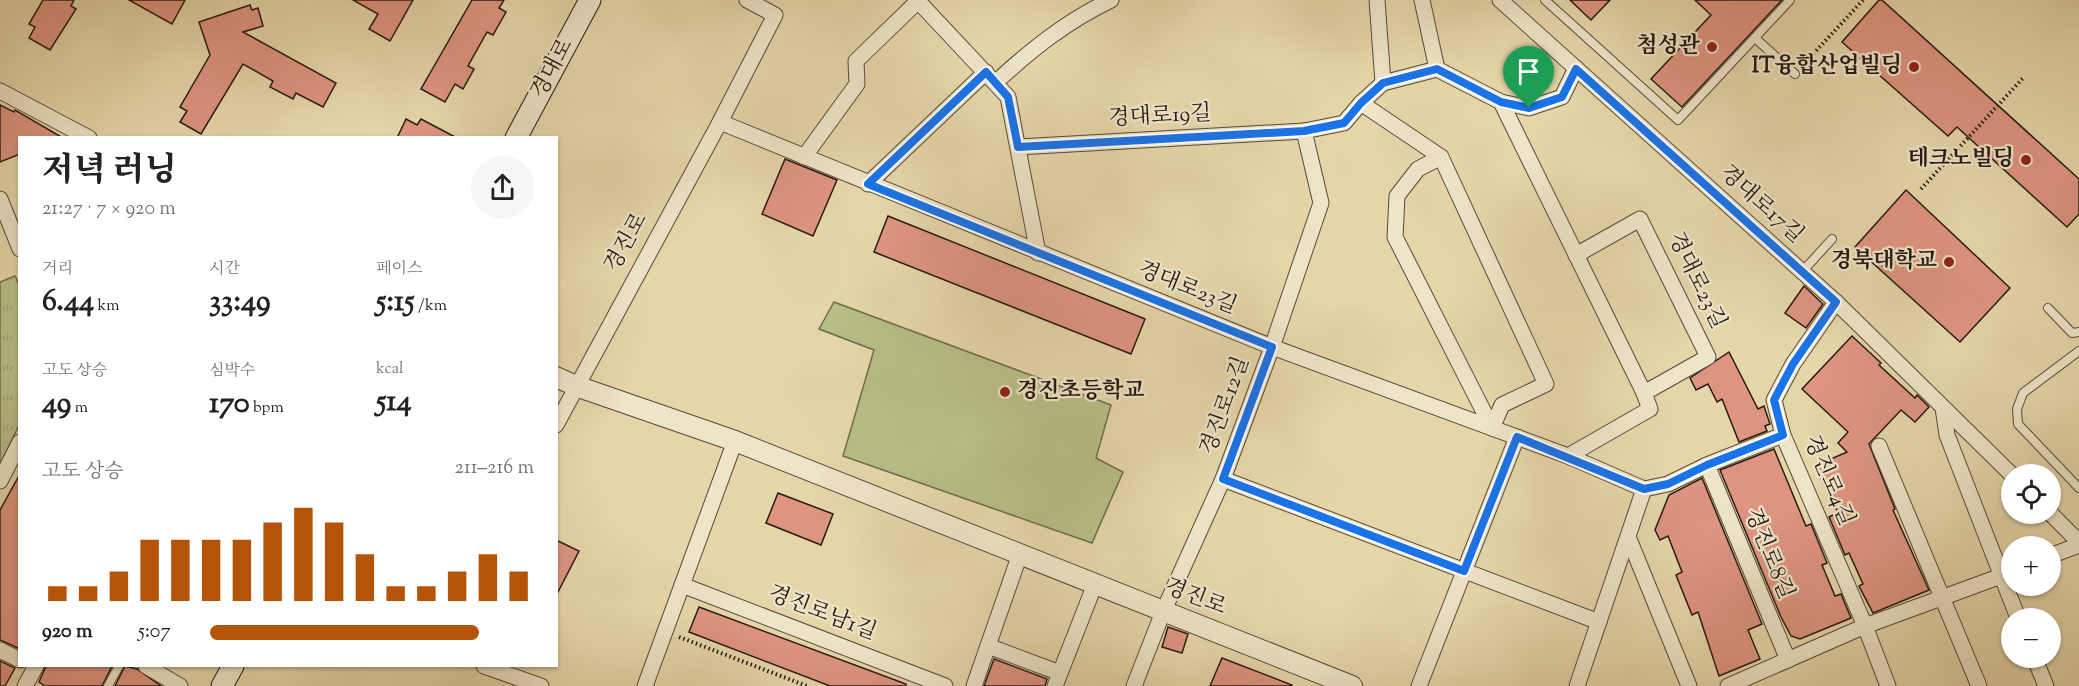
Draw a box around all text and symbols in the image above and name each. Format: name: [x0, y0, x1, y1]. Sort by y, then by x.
place label: 첨성관: [1636, 31, 1701, 63]
street label: 경대로: [524, 33, 582, 105]
marker: 첨성관: [1705, 40, 1719, 54]
pin: [1503, 46, 1554, 108]
place label: IT융합산업빌딩: [1752, 51, 1902, 83]
icon: arrive: [1512, 55, 1545, 88]
marker: IT융합산업빌딩: [1907, 60, 1921, 74]
street label: 경대로19길: [1108, 98, 1212, 136]
place label: 테크노빌딩: [1908, 144, 2014, 176]
text: 저녁 러닝: [42, 148, 177, 196]
marker: 테크노빌딩: [2019, 153, 2033, 167]
button: share: [471, 156, 534, 219]
street label: 경대로17길: [1712, 158, 1810, 252]
text: 21:27 · 7 × 920 m: [42, 195, 176, 224]
street label: 경진로: [598, 207, 656, 279]
street label: 경대로23길: [1659, 227, 1733, 335]
place label: 경북대학교: [1831, 246, 1937, 278]
street label: 경대로23길: [1133, 255, 1241, 323]
marker: 경북대학교: [1942, 255, 1956, 269]
text: 거리: [42, 258, 73, 281]
text: 시간: [209, 258, 240, 281]
text: 페이스: [376, 258, 422, 281]
text: 6.44: [42, 281, 94, 324]
text: 33:49: [209, 281, 270, 324]
text: 5:15: [376, 281, 415, 324]
text: km: [94, 295, 120, 318]
text: /km: [415, 295, 447, 318]
street label: 경진로12길: [1193, 352, 1259, 460]
text: kcal: [376, 358, 404, 381]
text: 고도 상승: [42, 360, 107, 383]
text: 심박수: [209, 360, 255, 383]
place label: 경진초등학교: [1017, 376, 1145, 408]
text: 514: [376, 381, 412, 424]
text: 49: [42, 383, 71, 426]
text: 170: [209, 383, 250, 426]
marker: 경진초등학교: [998, 385, 1012, 399]
text: m: [71, 397, 88, 420]
text: bpm: [250, 397, 284, 420]
street label: 경진로4길: [1794, 431, 1862, 531]
text: 211–216 m: [455, 454, 534, 483]
text: 고도 상승: [42, 458, 124, 487]
map controls: [2001, 464, 2061, 668]
button: locate: [2001, 464, 2061, 524]
street label: 경진로8길: [1735, 503, 1801, 605]
button: +: [2001, 536, 2061, 596]
street label: 경진로: [1160, 572, 1230, 624]
street label: 경진로남1길: [763, 579, 881, 649]
button: −: [2001, 608, 2061, 668]
text: 920 m: [42, 618, 92, 647]
text: 5:07: [138, 618, 170, 647]

